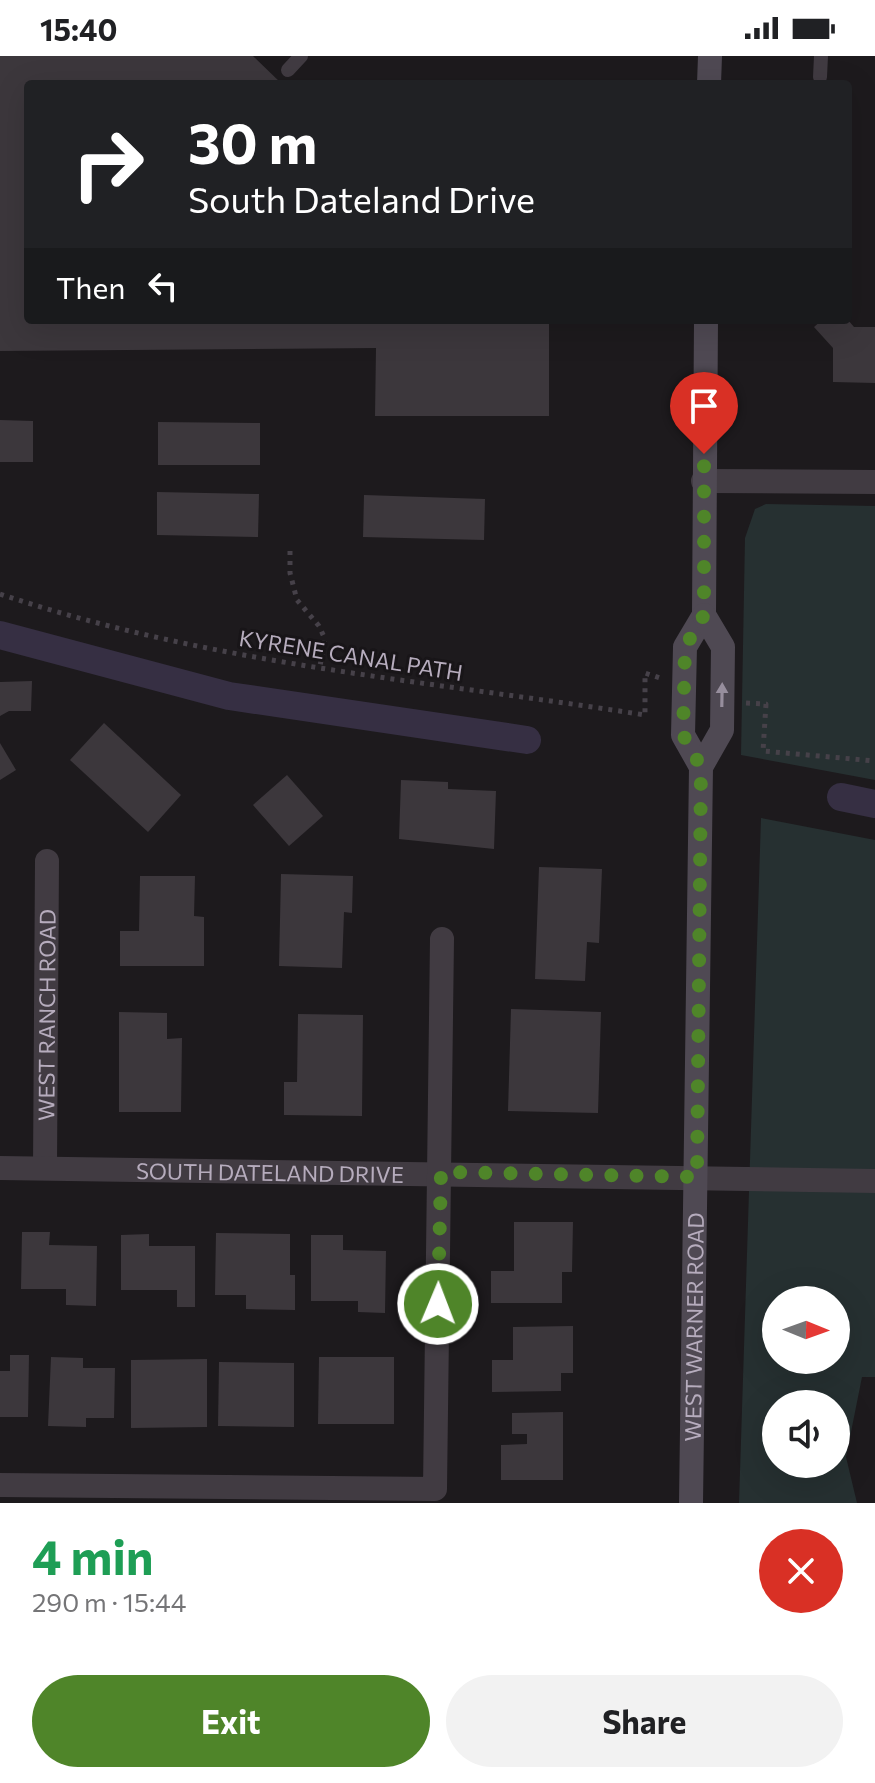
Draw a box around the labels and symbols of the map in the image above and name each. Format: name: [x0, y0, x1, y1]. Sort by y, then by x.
pin: [670, 372, 738, 454]
street label: KYRENE CANAL PATH: [237, 624, 465, 686]
one-way arrow: [716, 682, 729, 707]
street label: WEST RANCH ROAD: [32, 909, 60, 1121]
street label: SOUTH DATELAND DRIVE: [136, 1157, 404, 1187]
street label: WEST WARNER ROAD: [678, 1212, 708, 1442]
position arrow: [396, 1262, 480, 1346]
north arrow: [762, 1286, 850, 1374]

